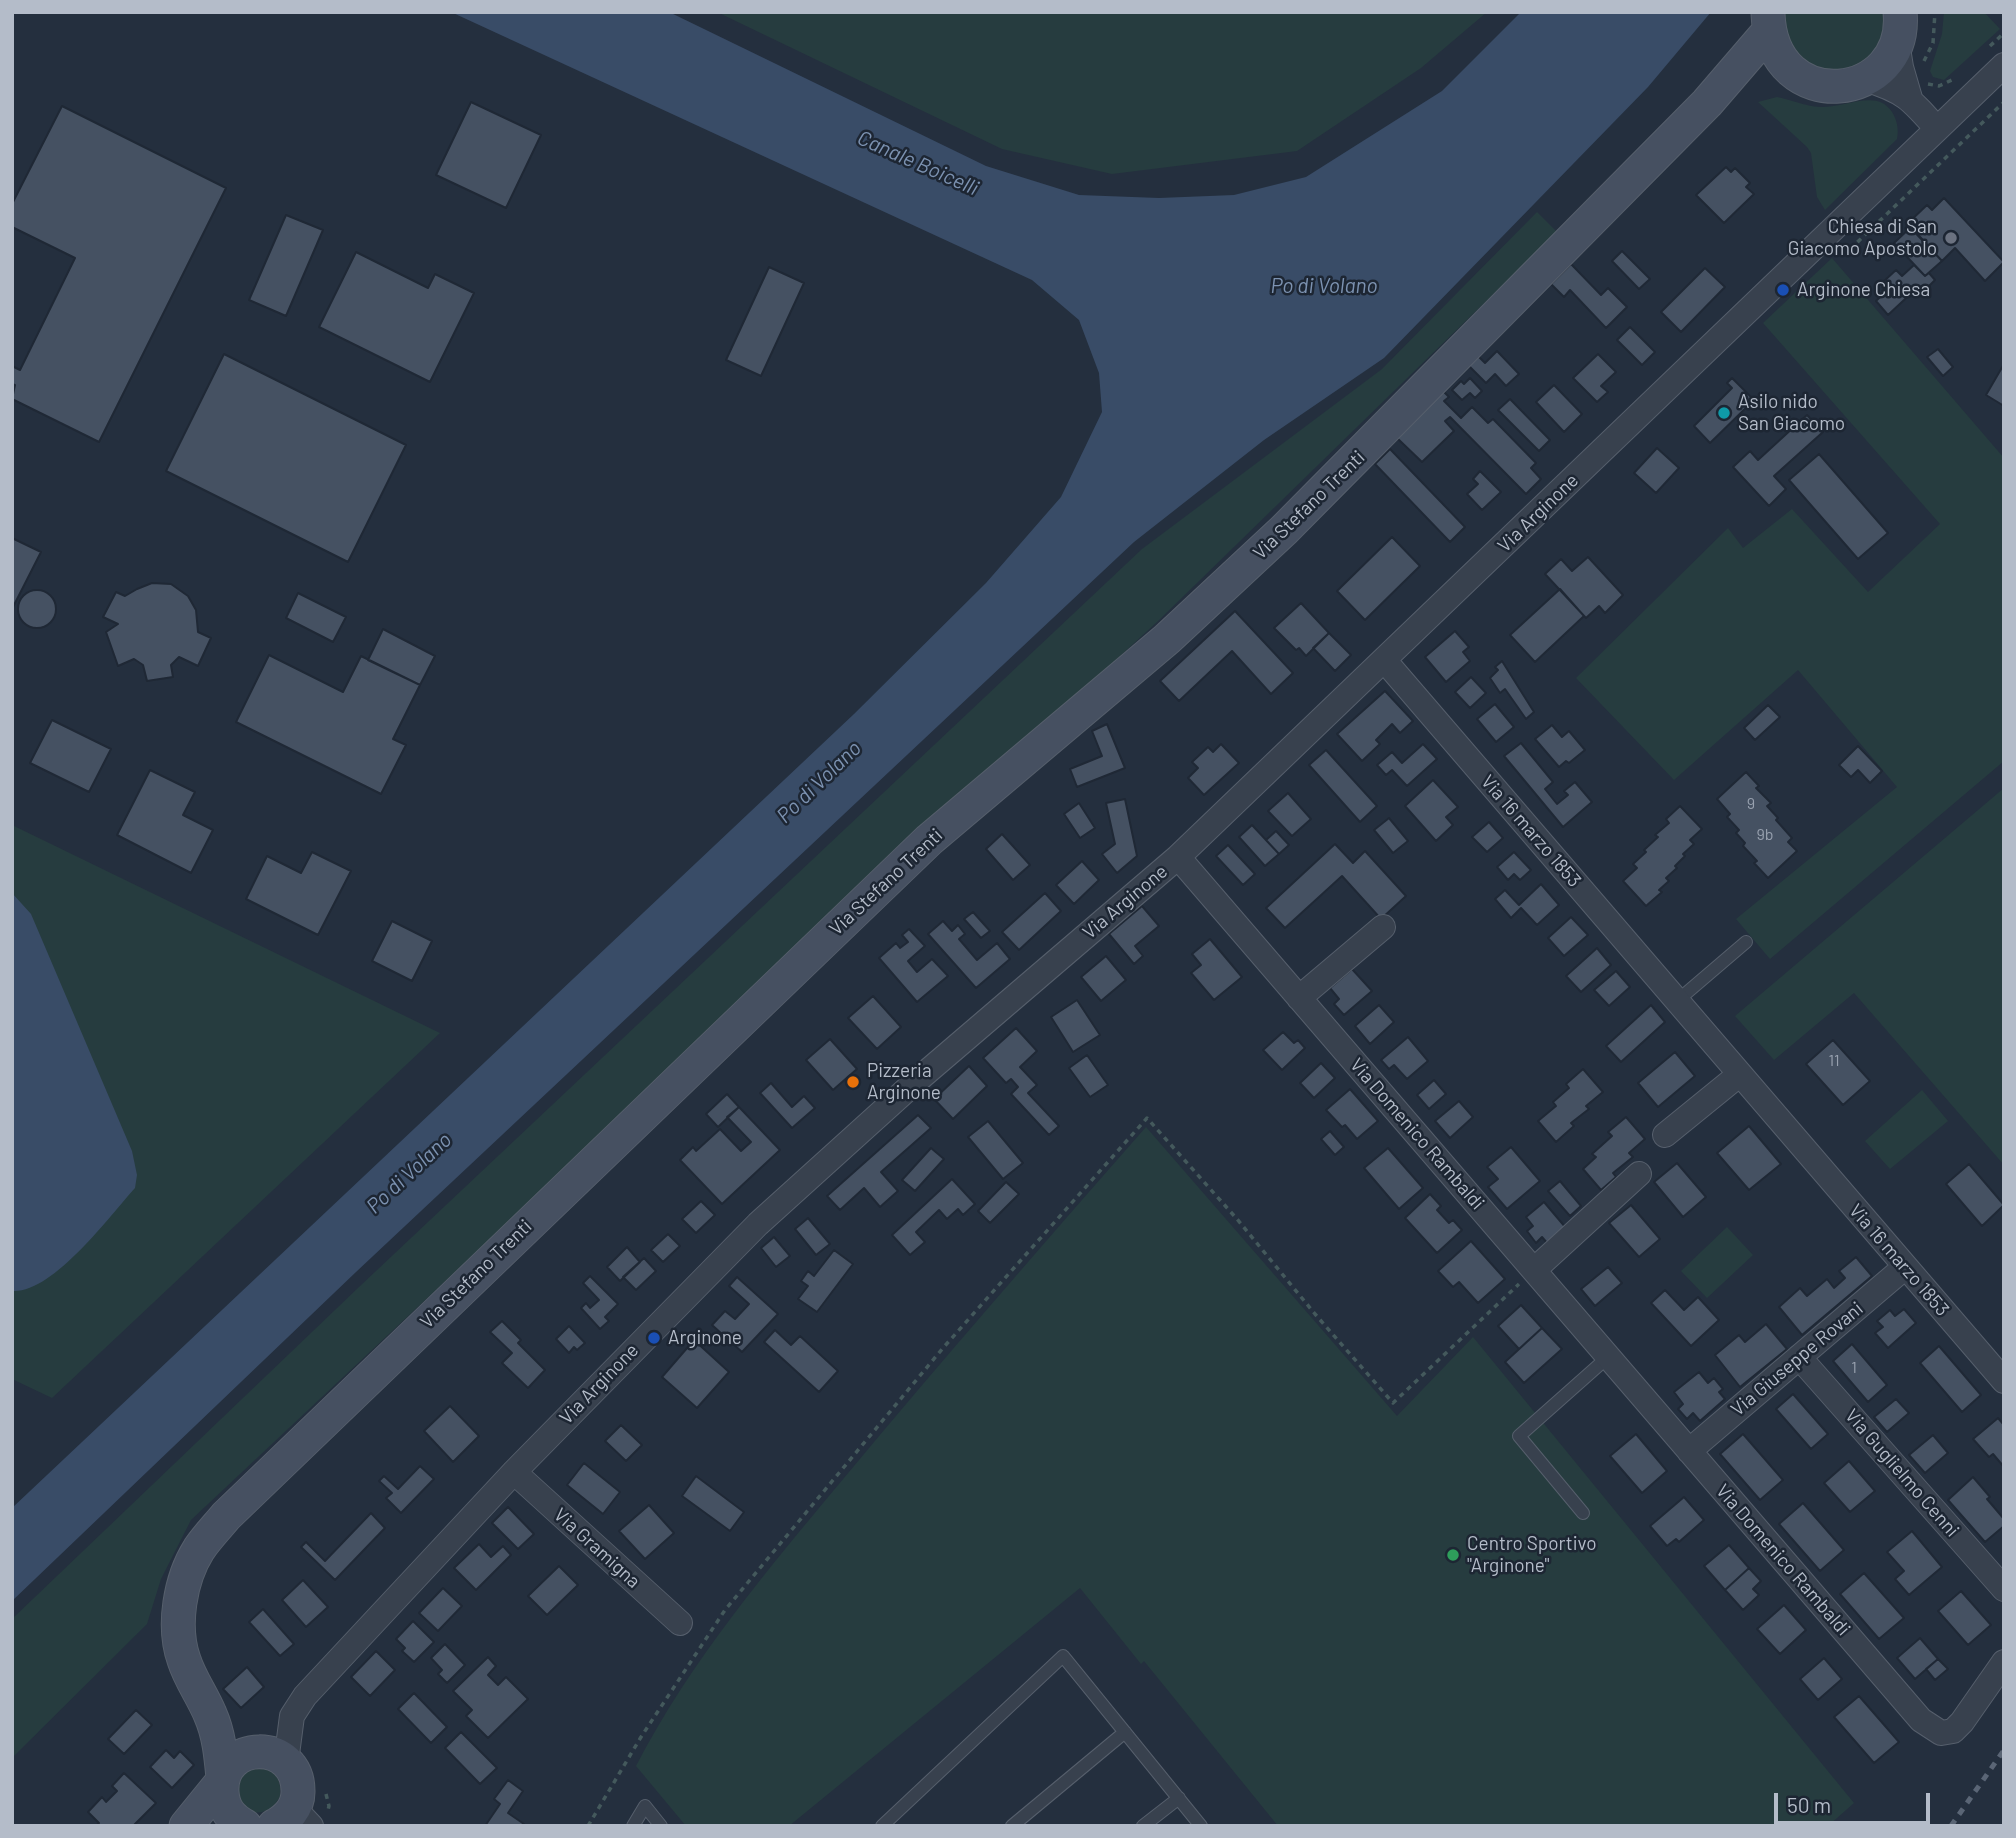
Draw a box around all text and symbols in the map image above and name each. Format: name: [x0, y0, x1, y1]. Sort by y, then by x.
water label: Canale Boicelli: [853, 125, 983, 201]
place label: Chiesa di San Giacomo Apostolo: [1788, 216, 1937, 260]
marker: Chiesa di San Giacomo Apostolo: [1943, 230, 1959, 246]
water label: Po di Volano: [1270, 273, 1378, 299]
place label: Arginone Chiesa: [1797, 279, 1930, 301]
marker: Arginone Chiesa: [1775, 282, 1791, 298]
place label: Asilo nido San Giacomo: [1738, 391, 1845, 435]
marker: Asilo nido San Giacomo: [1716, 405, 1732, 421]
street label: Via Stefano Trenti: [1248, 446, 1370, 564]
street label: Via Arginone: [1493, 469, 1583, 557]
water label: Po di Volano: [772, 736, 866, 828]
street label: Via 16 marzo 1853: [1476, 770, 1586, 892]
house number: 9: [1747, 794, 1755, 814]
street label: Via Stefano Trenti: [825, 824, 947, 940]
house number: 9b: [1756, 825, 1774, 845]
street label: Via Arginone: [1078, 860, 1172, 944]
house number: 11: [1828, 1051, 1840, 1071]
street label: Via Domenico Rambaldi: [1345, 1054, 1489, 1214]
place label: Pizzeria Arginone: [867, 1060, 941, 1104]
marker: Pizzeria Arginone: [845, 1074, 861, 1090]
water label: Po di Volano: [361, 1127, 457, 1219]
street label: Via 16 marzo 1853: [1844, 1199, 1954, 1321]
street label: Via Stefano Trenti: [415, 1215, 537, 1333]
street label: Via Giuseppe Rovani: [1726, 1297, 1868, 1421]
place label: Arginone: [668, 1327, 742, 1349]
marker: Arginone: [646, 1330, 662, 1346]
street label: Via Arginone: [555, 1339, 643, 1429]
house number: 1: [1851, 1358, 1857, 1378]
street label: Via Guglielmo Cenni: [1840, 1404, 1964, 1542]
street label: Via Domenico Rambaldi: [1711, 1480, 1855, 1640]
street label: Via Gramigna: [549, 1503, 645, 1593]
place label: Centro Sportivo "Arginone": [1467, 1533, 1597, 1577]
marker: Centro Sportivo "Arginone": [1445, 1547, 1461, 1563]
scale bar: [1778, 1778, 1934, 1822]
text: 50 m: [1787, 1792, 1831, 1817]

